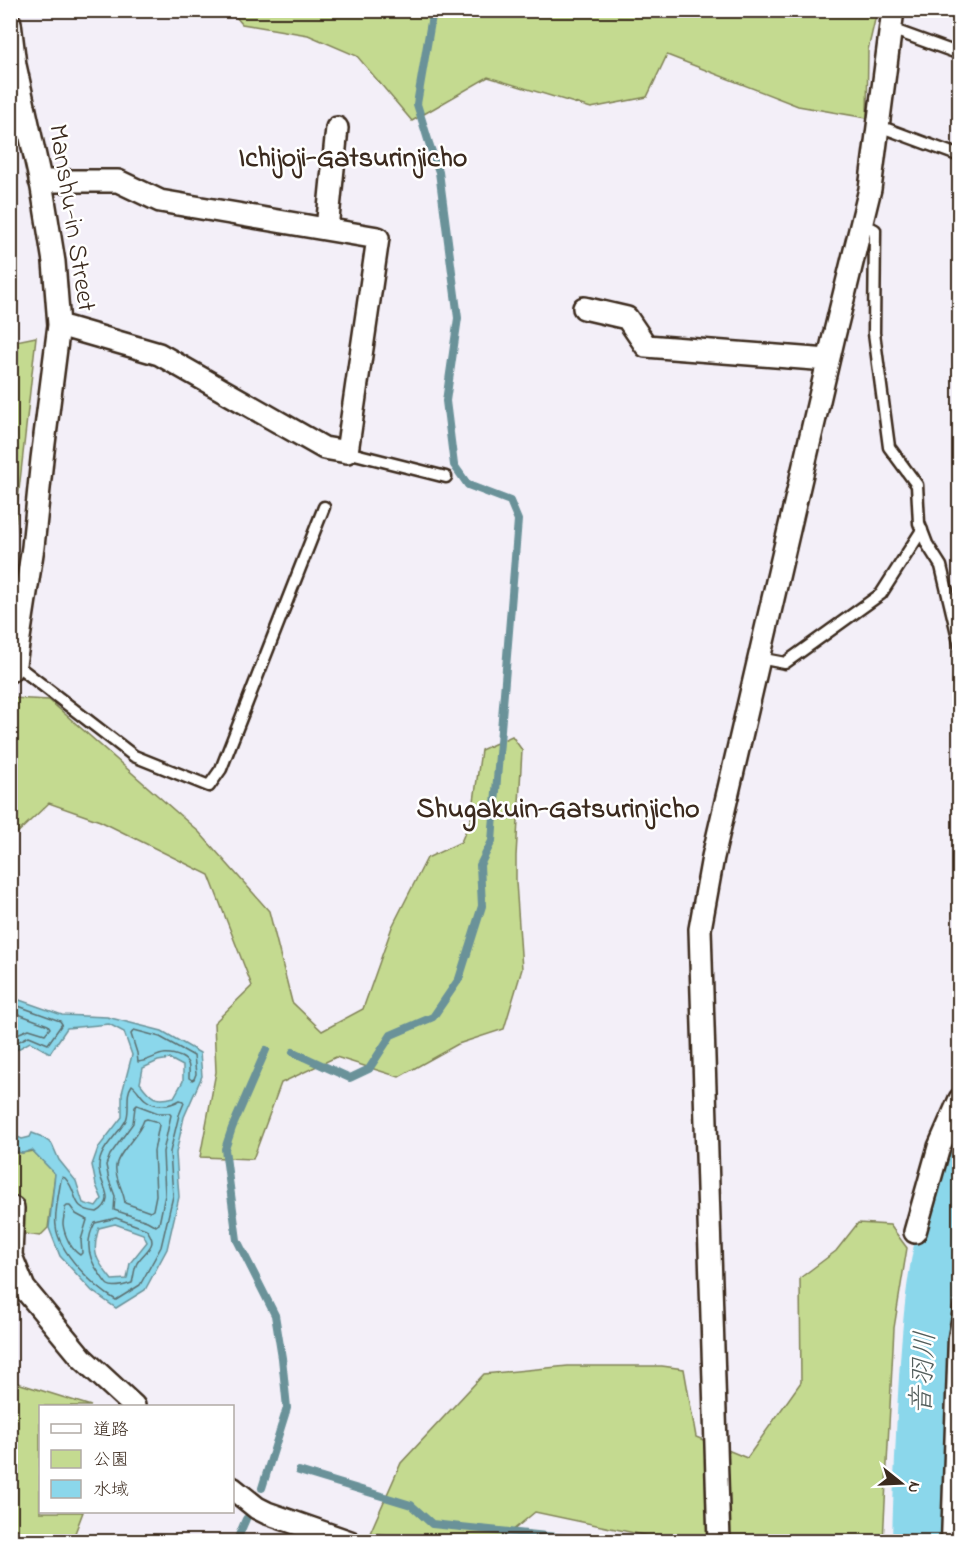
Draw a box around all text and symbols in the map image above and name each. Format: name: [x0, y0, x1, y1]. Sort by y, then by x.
street label: Manshu-in Street: [37, 121, 105, 315]
district label: Ichijoji-Gatsurinjicho: [239, 139, 467, 180]
district label: Shugakuin-Gatsurinjicho: [416, 790, 700, 832]
water label: 音羽川: [902, 1330, 948, 1416]
legend: [39, 1405, 234, 1513]
text: 道路: [93, 1418, 129, 1444]
text: 公園: [93, 1448, 129, 1474]
north arrow: [871, 1453, 931, 1513]
text: 水域: [93, 1478, 129, 1504]
text: N: [900, 1478, 926, 1496]

